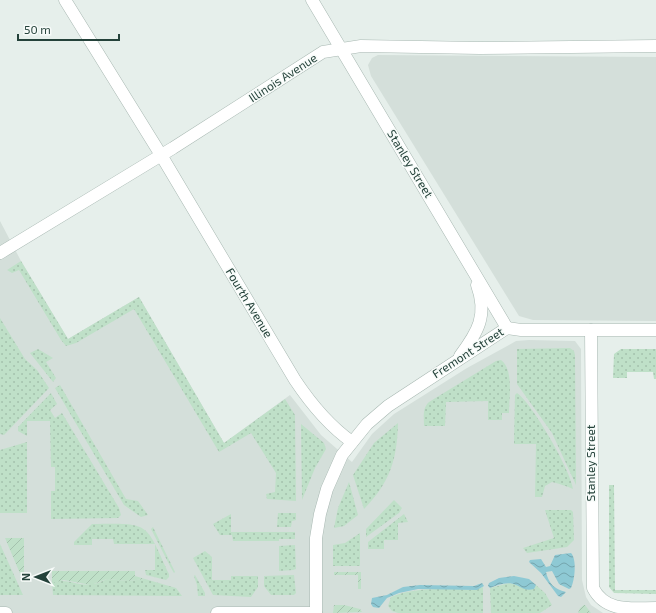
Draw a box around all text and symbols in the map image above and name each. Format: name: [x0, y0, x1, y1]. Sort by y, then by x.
scale bar: [18, 16, 119, 42]
text: 50 m: [24, 22, 51, 36]
street label: Illinois Avenue: [246, 50, 319, 104]
street label: Stanley Street: [385, 127, 437, 200]
street label: Fourth Avenue: [224, 265, 276, 340]
street label: Fremont Street: [429, 324, 506, 380]
street label: Stanley Street: [583, 424, 597, 501]
north arrow: [16, 557, 56, 597]
text: N: [19, 573, 32, 581]

